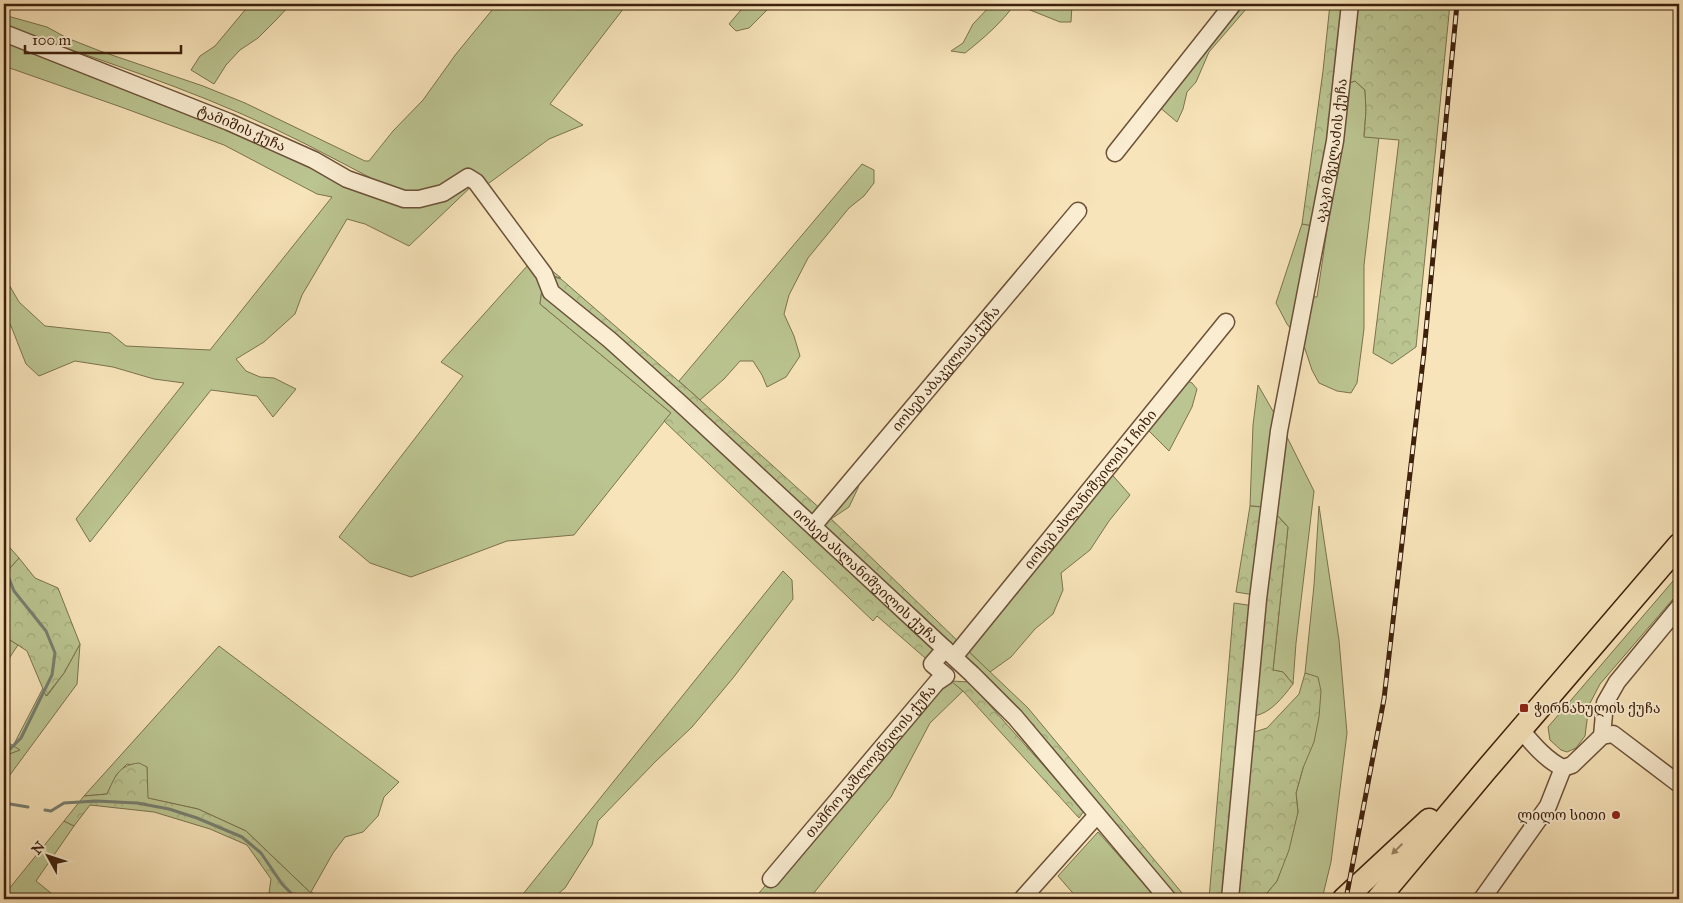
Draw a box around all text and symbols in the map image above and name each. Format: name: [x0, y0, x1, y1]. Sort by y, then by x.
scale bar: [25, 22, 181, 54]
text: 100 m: [32, 31, 72, 49]
street label: აკაკი მგელაძის ქუჩა: [1311, 78, 1351, 224]
street label: ტამიშის ქუჩა: [195, 102, 288, 155]
street label: იოსებ აბაკელიას ქუჩა: [888, 303, 1004, 435]
street label: იოსებ ასლანიშვილის I ჩიხი: [1021, 406, 1160, 573]
street label: იოსებ ასლანიშვილის ქუჩა: [790, 505, 942, 647]
street label: თამრო ვაშლოვნელის ქუჩა: [802, 682, 940, 841]
place label: ჭირნახულის ქუჩა: [1534, 700, 1661, 717]
marker: ჭირნახულის ქუჩა: [1518, 702, 1530, 714]
place label: ლილო სითი: [1517, 807, 1606, 824]
marker: ლილო სითი: [1610, 809, 1622, 821]
north arrow: [22, 830, 72, 880]
text: N: [28, 838, 49, 858]
one-way arrow: [1392, 843, 1404, 855]

